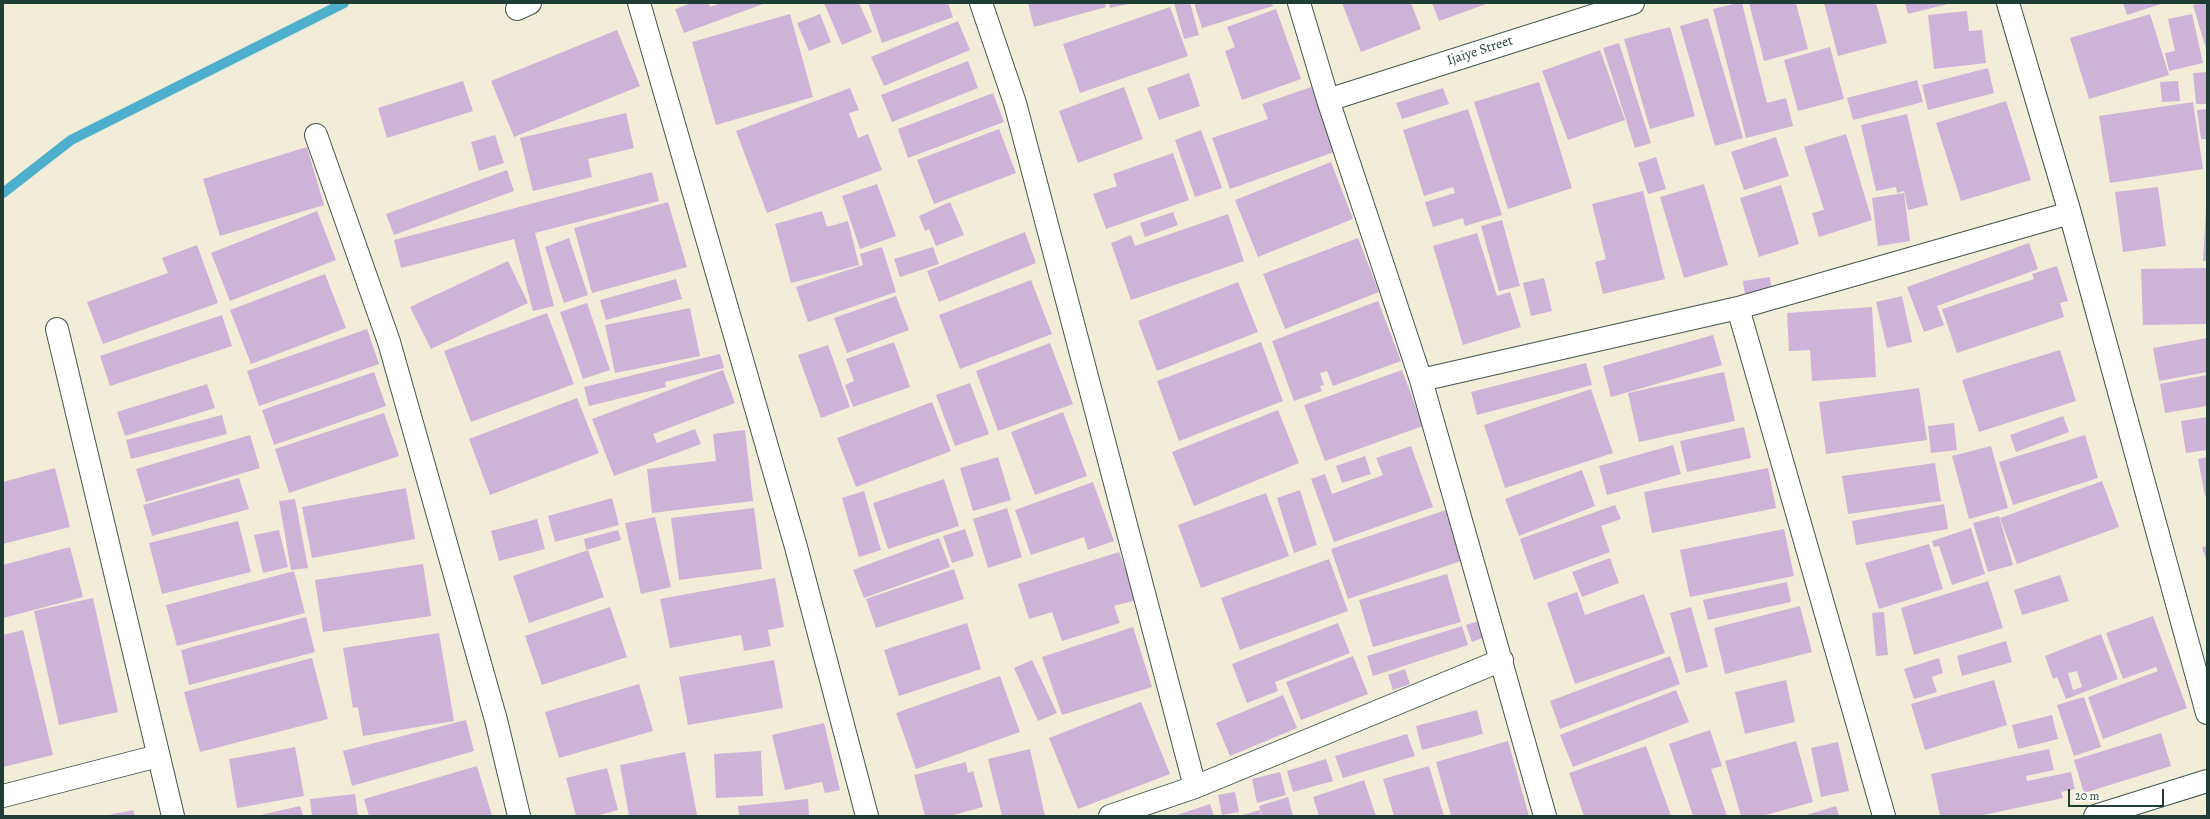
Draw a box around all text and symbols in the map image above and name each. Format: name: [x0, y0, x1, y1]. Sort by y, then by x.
street label: Ijaiye Street: [1445, 32, 1515, 70]
scale bar: [2070, 781, 2166, 807]
text: 20 m: [2075, 788, 2099, 804]

